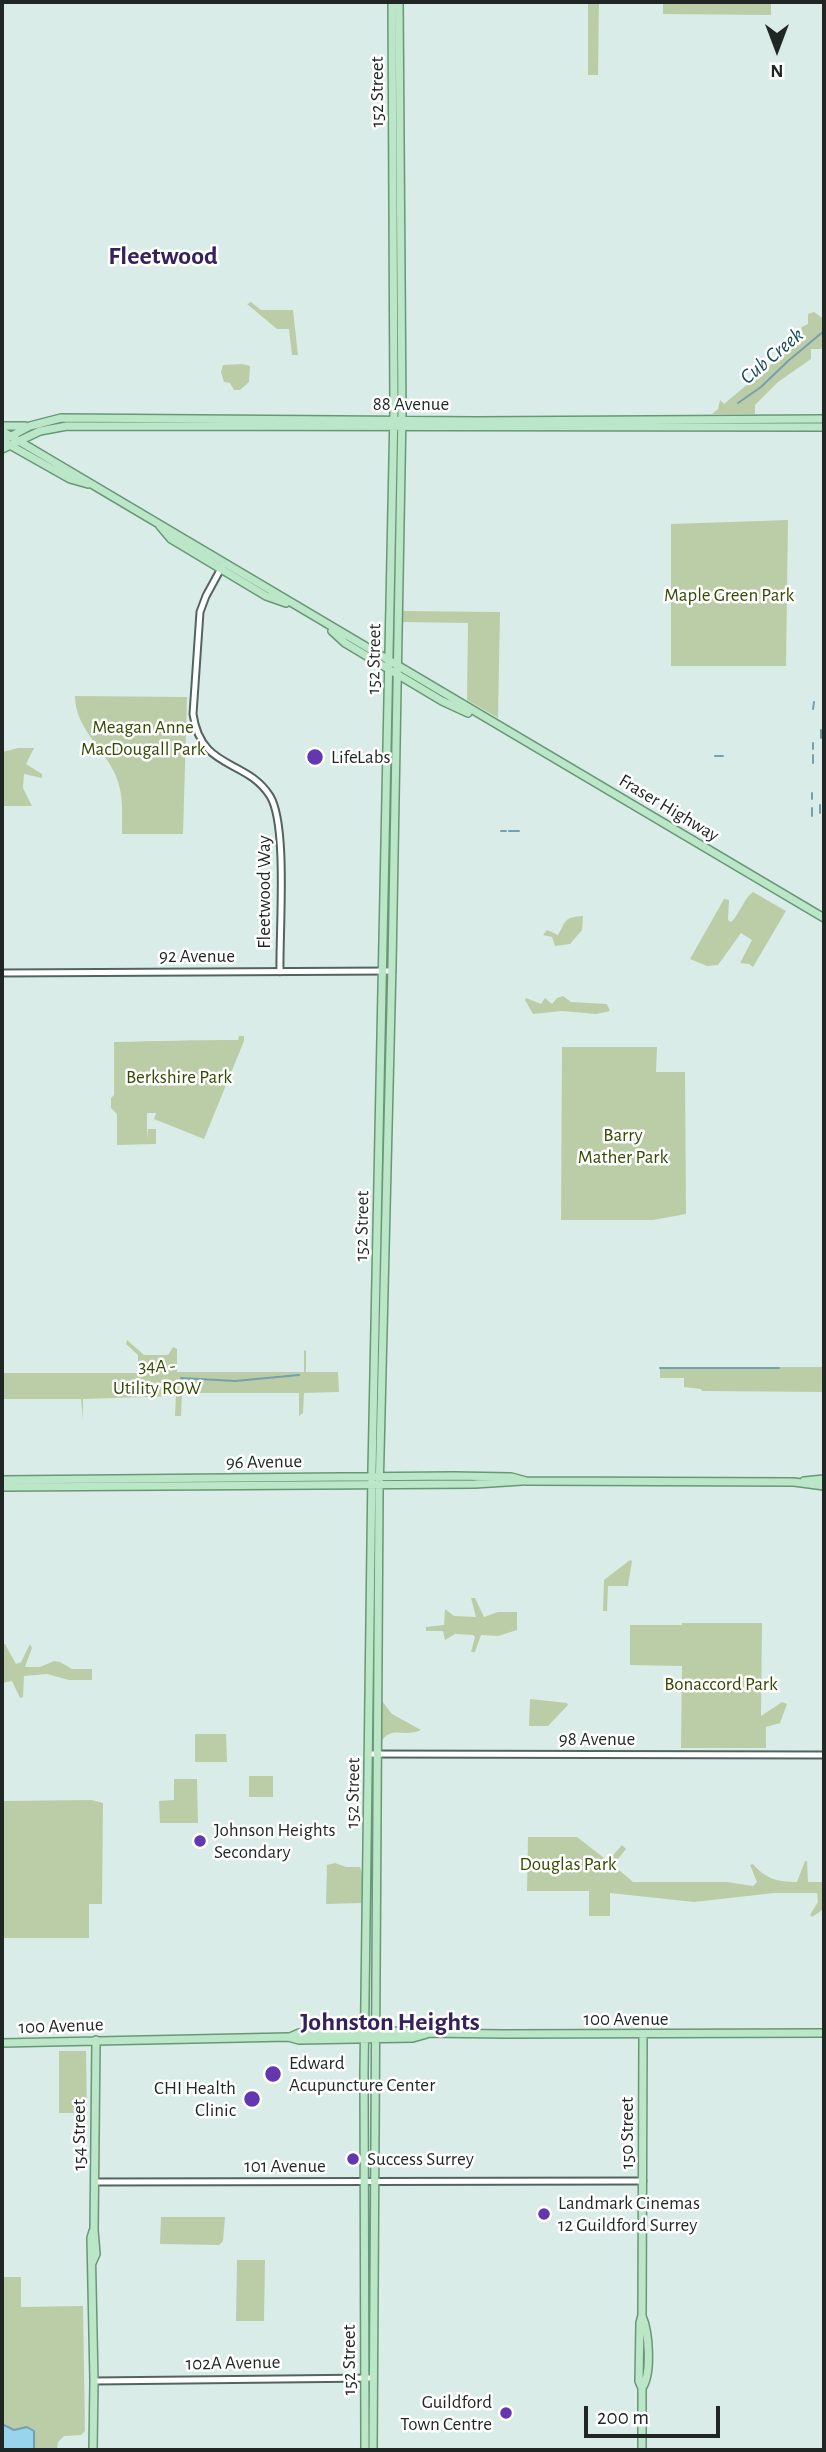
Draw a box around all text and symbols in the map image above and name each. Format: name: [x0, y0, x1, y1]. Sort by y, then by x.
north arrow: [742, 14, 812, 84]
street label: 152 Street: [366, 57, 388, 127]
text: N: [770, 61, 784, 80]
district label: Fleetwood: [108, 240, 218, 272]
water label: Cub Creek: [735, 322, 809, 390]
street label: 88 Avenue: [373, 393, 449, 415]
park label: Maple Green Park: [664, 584, 794, 606]
street label: 152 Street: [362, 623, 386, 695]
park label: Meagan Anne MacDougall Park: [81, 716, 205, 760]
place label: LifeLabs: [331, 746, 391, 768]
marker: LifeLabs: [305, 747, 325, 767]
street label: Fraser Highway: [615, 769, 723, 847]
street label: Fleetwood Way: [253, 835, 275, 949]
street label: 92 Avenue: [159, 945, 235, 967]
park label: Berkshire Park: [126, 1066, 232, 1088]
park label: Barry Mather Park: [578, 1124, 668, 1168]
street label: 152 Street: [350, 1190, 374, 1262]
park label: 34A - Utility ROW: [113, 1355, 201, 1399]
street label: 96 Avenue: [226, 1450, 302, 1474]
park label: Bonaccord Park: [664, 1673, 778, 1695]
street label: 98 Avenue: [559, 1728, 635, 1750]
street label: 152 Street: [341, 1757, 365, 1829]
place label: Johnson Heights Secondary: [214, 1819, 336, 1863]
marker: Johnson Heights Secondary: [192, 1833, 208, 1849]
park label: Douglas Park: [520, 1853, 616, 1875]
district label: Johnston Heights: [300, 2006, 480, 2038]
street label: 100 Avenue: [583, 2008, 669, 2030]
street label: 100 Avenue: [18, 2013, 104, 2039]
place label: Edward Acupuncture Center: [289, 2052, 435, 2096]
marker: Edward Acupuncture Center: [263, 2064, 283, 2084]
place label: CHI Health Clinic: [154, 2077, 236, 2121]
marker: CHI Health Clinic: [242, 2089, 262, 2109]
street label: 150 Street: [616, 2097, 638, 2169]
street label: 154 Street: [68, 2099, 90, 2171]
place label: Success Surrey: [367, 2148, 474, 2170]
marker: Success Surrey: [345, 2151, 361, 2167]
street label: 101 Avenue: [244, 2155, 326, 2177]
place label: Landmark Cinemas 12 Guildford Surrey: [558, 2192, 700, 2236]
marker: Landmark Cinemas 12 Guildford Surrey: [536, 2206, 552, 2222]
street label: 152 Street: [338, 2325, 360, 2395]
street label: 102A Avenue: [185, 2351, 281, 2375]
place label: Guildford Town Centre: [400, 2391, 492, 2435]
scale bar: [588, 2392, 724, 2436]
marker: Guildford Town Centre: [498, 2405, 514, 2421]
text: 200 m: [597, 2407, 649, 2428]

